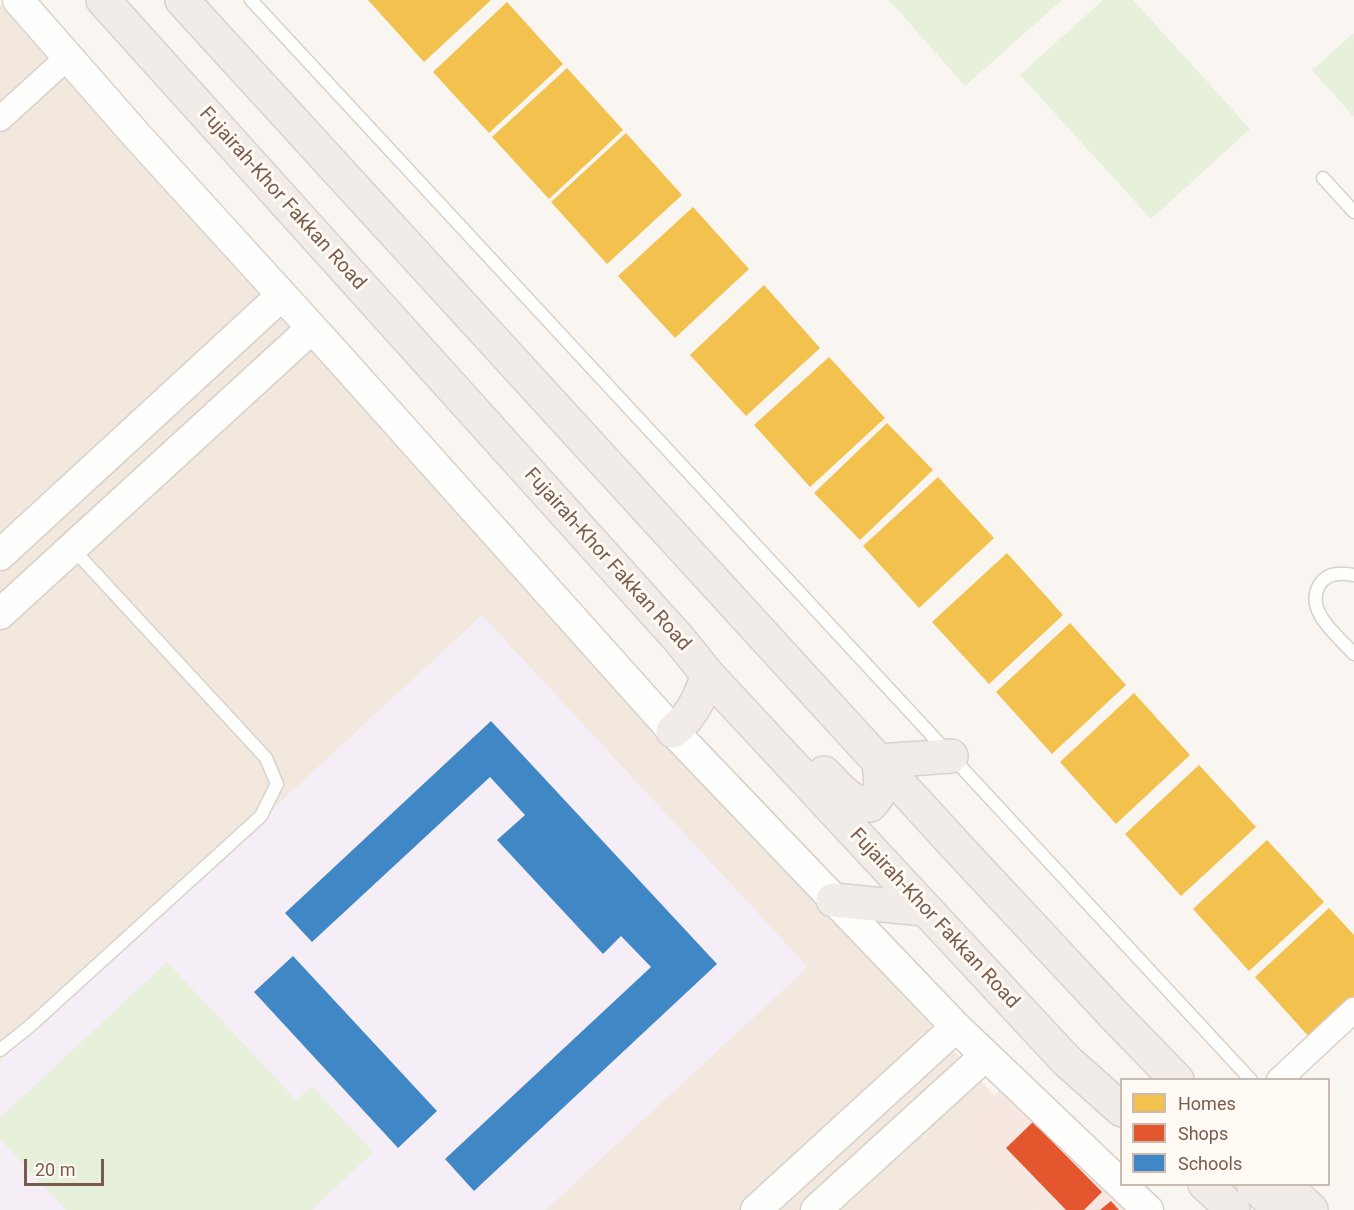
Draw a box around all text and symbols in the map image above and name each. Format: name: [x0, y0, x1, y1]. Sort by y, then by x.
street label: Fujairah-Khor Fakkan Road: [194, 103, 370, 295]
street label: Fujairah-Khor Fakkan Road: [519, 464, 695, 656]
street label: Fujairah-Khor Fakkan Road: [844, 824, 1024, 1014]
legend: [1120, 1078, 1330, 1186]
text: Homes: [1178, 1093, 1236, 1114]
text: Shops: [1178, 1123, 1228, 1144]
scale bar: [27, 1147, 106, 1185]
text: Schools: [1178, 1153, 1242, 1174]
text: 20 m: [35, 1159, 75, 1180]

